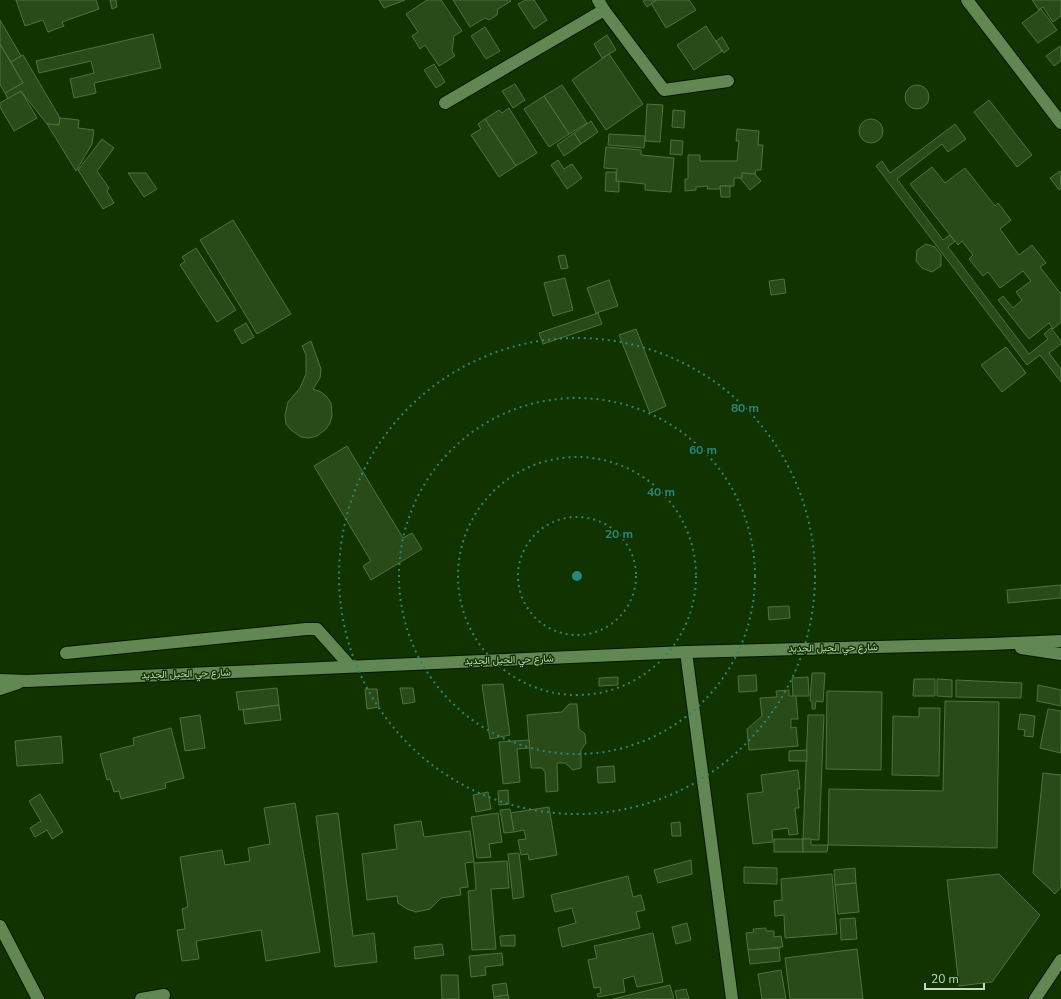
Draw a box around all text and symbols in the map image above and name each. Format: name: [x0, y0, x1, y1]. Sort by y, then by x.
text: 80 m: [731, 400, 759, 416]
text: 60 m: [689, 442, 717, 458]
text: 40 m: [647, 484, 675, 500]
text: 20 m: [605, 526, 633, 542]
centre of rings: [570, 569, 584, 583]
street label: شارع حي الحيل الجديد: [788, 640, 878, 657]
street label: شارع حي الحيل الجديد: [464, 651, 554, 670]
street label: شارع حي الحيل الجديد: [141, 665, 231, 684]
scale bar: [925, 965, 984, 991]
text: 20 m: [931, 971, 959, 987]

